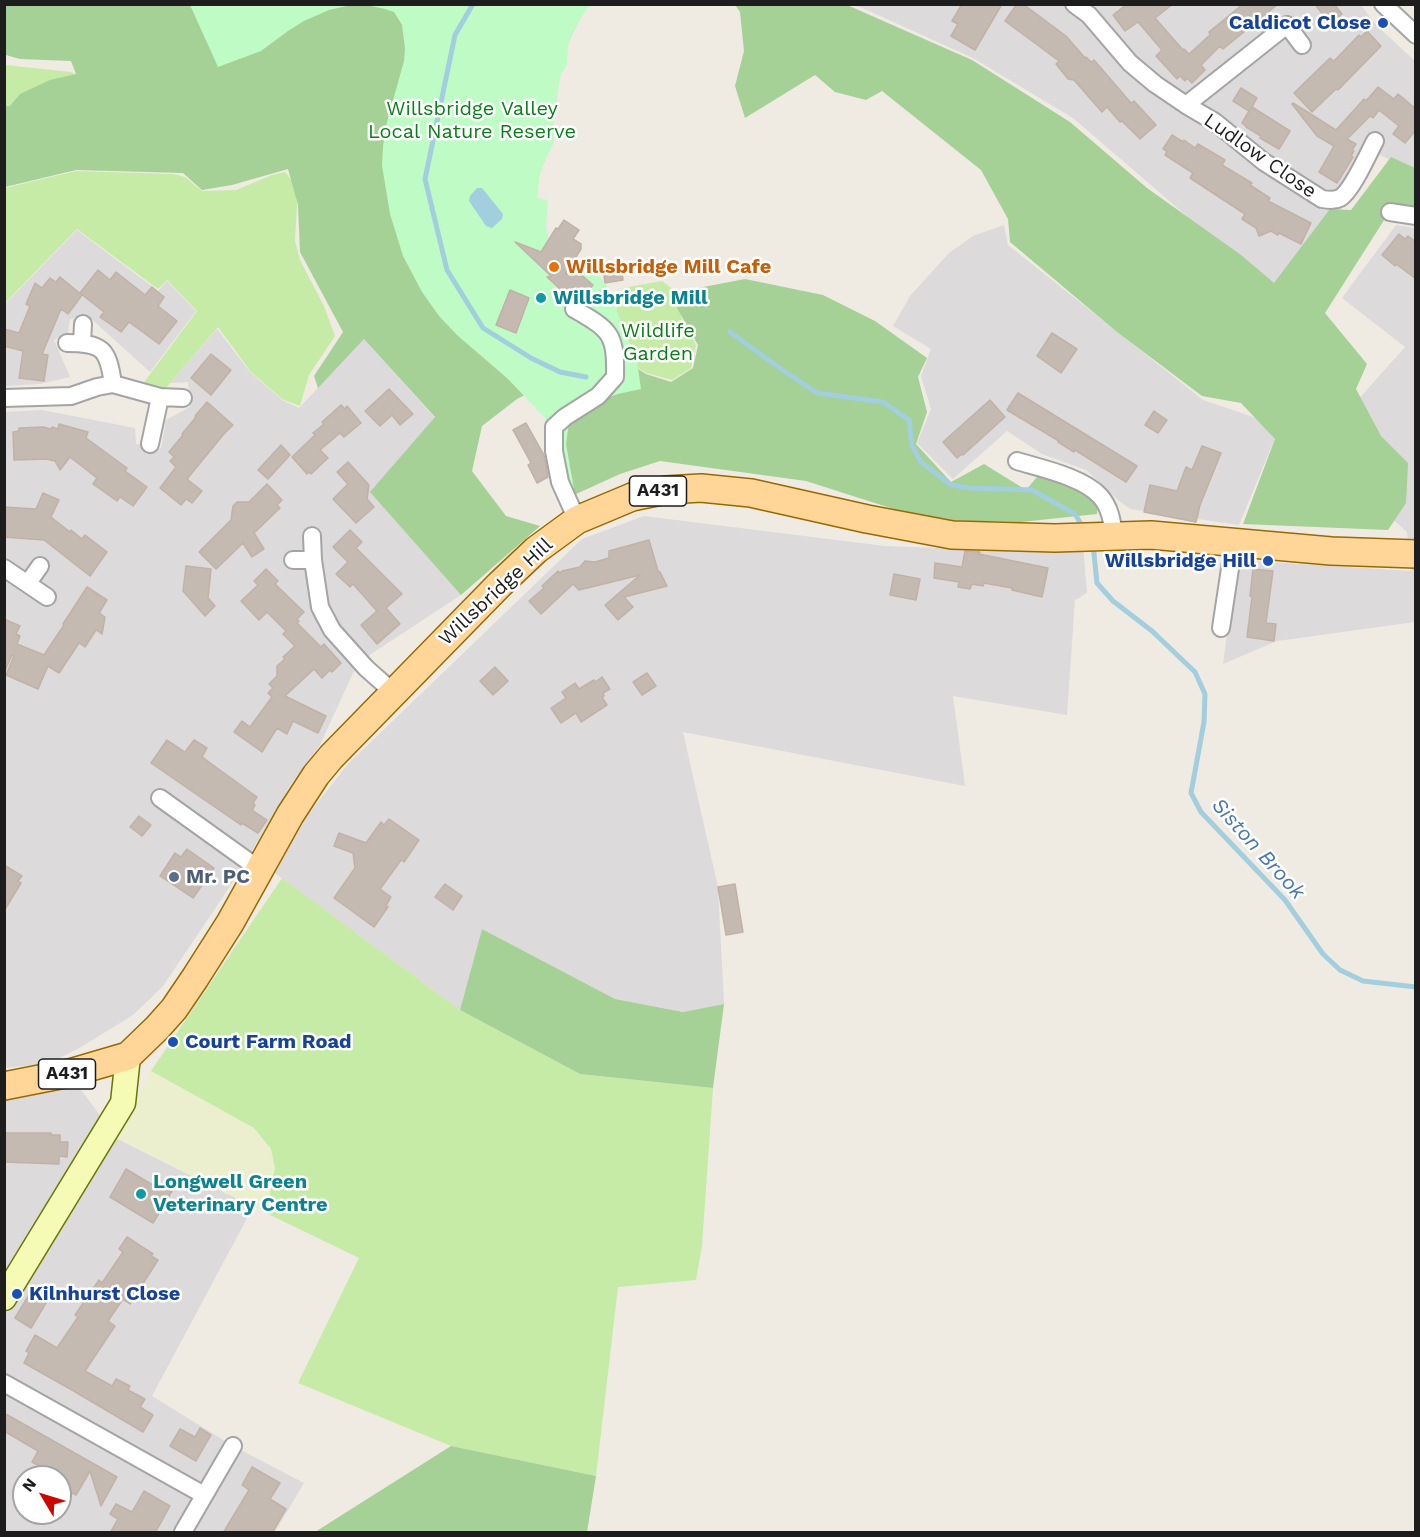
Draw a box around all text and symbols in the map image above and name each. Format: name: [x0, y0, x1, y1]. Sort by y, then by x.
place label: Caldicot Close: [1229, 11, 1371, 35]
marker: Caldicot Close: [1376, 16, 1390, 30]
park label: Willsbridge Valley Local Nature Reserve: [368, 97, 576, 144]
street label: Ludlow Close: [1199, 108, 1321, 204]
place label: Willsbridge Mill Cafe: [566, 255, 771, 279]
marker: Willsbridge Mill Cafe: [547, 260, 561, 274]
place label: Willsbridge Mill: [553, 286, 708, 310]
marker: Willsbridge Mill: [534, 291, 548, 305]
park label: Wildlife Garden: [621, 319, 695, 366]
road number: A431: [630, 476, 686, 506]
street label: Willsbridge Hill: [434, 533, 558, 651]
place label: Willsbridge Hill: [1105, 549, 1256, 573]
marker: Willsbridge Hill: [1261, 554, 1275, 568]
water label: Siston Brook: [1206, 793, 1310, 905]
place label: Mr. PC: [186, 865, 250, 889]
marker: Mr. PC: [167, 870, 181, 884]
place label: Court Farm Road: [185, 1030, 351, 1054]
marker: Court Farm Road: [166, 1035, 180, 1049]
road number: A431: [38, 1059, 96, 1089]
place label: Longwell Green Veterinary Centre: [153, 1170, 328, 1217]
marker: Longwell Green Veterinary Centre: [134, 1187, 148, 1201]
place label: Kilnhurst Close: [29, 1282, 180, 1306]
marker: Kilnhurst Close: [10, 1287, 24, 1301]
north arrow: [12, 1465, 72, 1525]
text: N: [18, 1474, 40, 1495]

